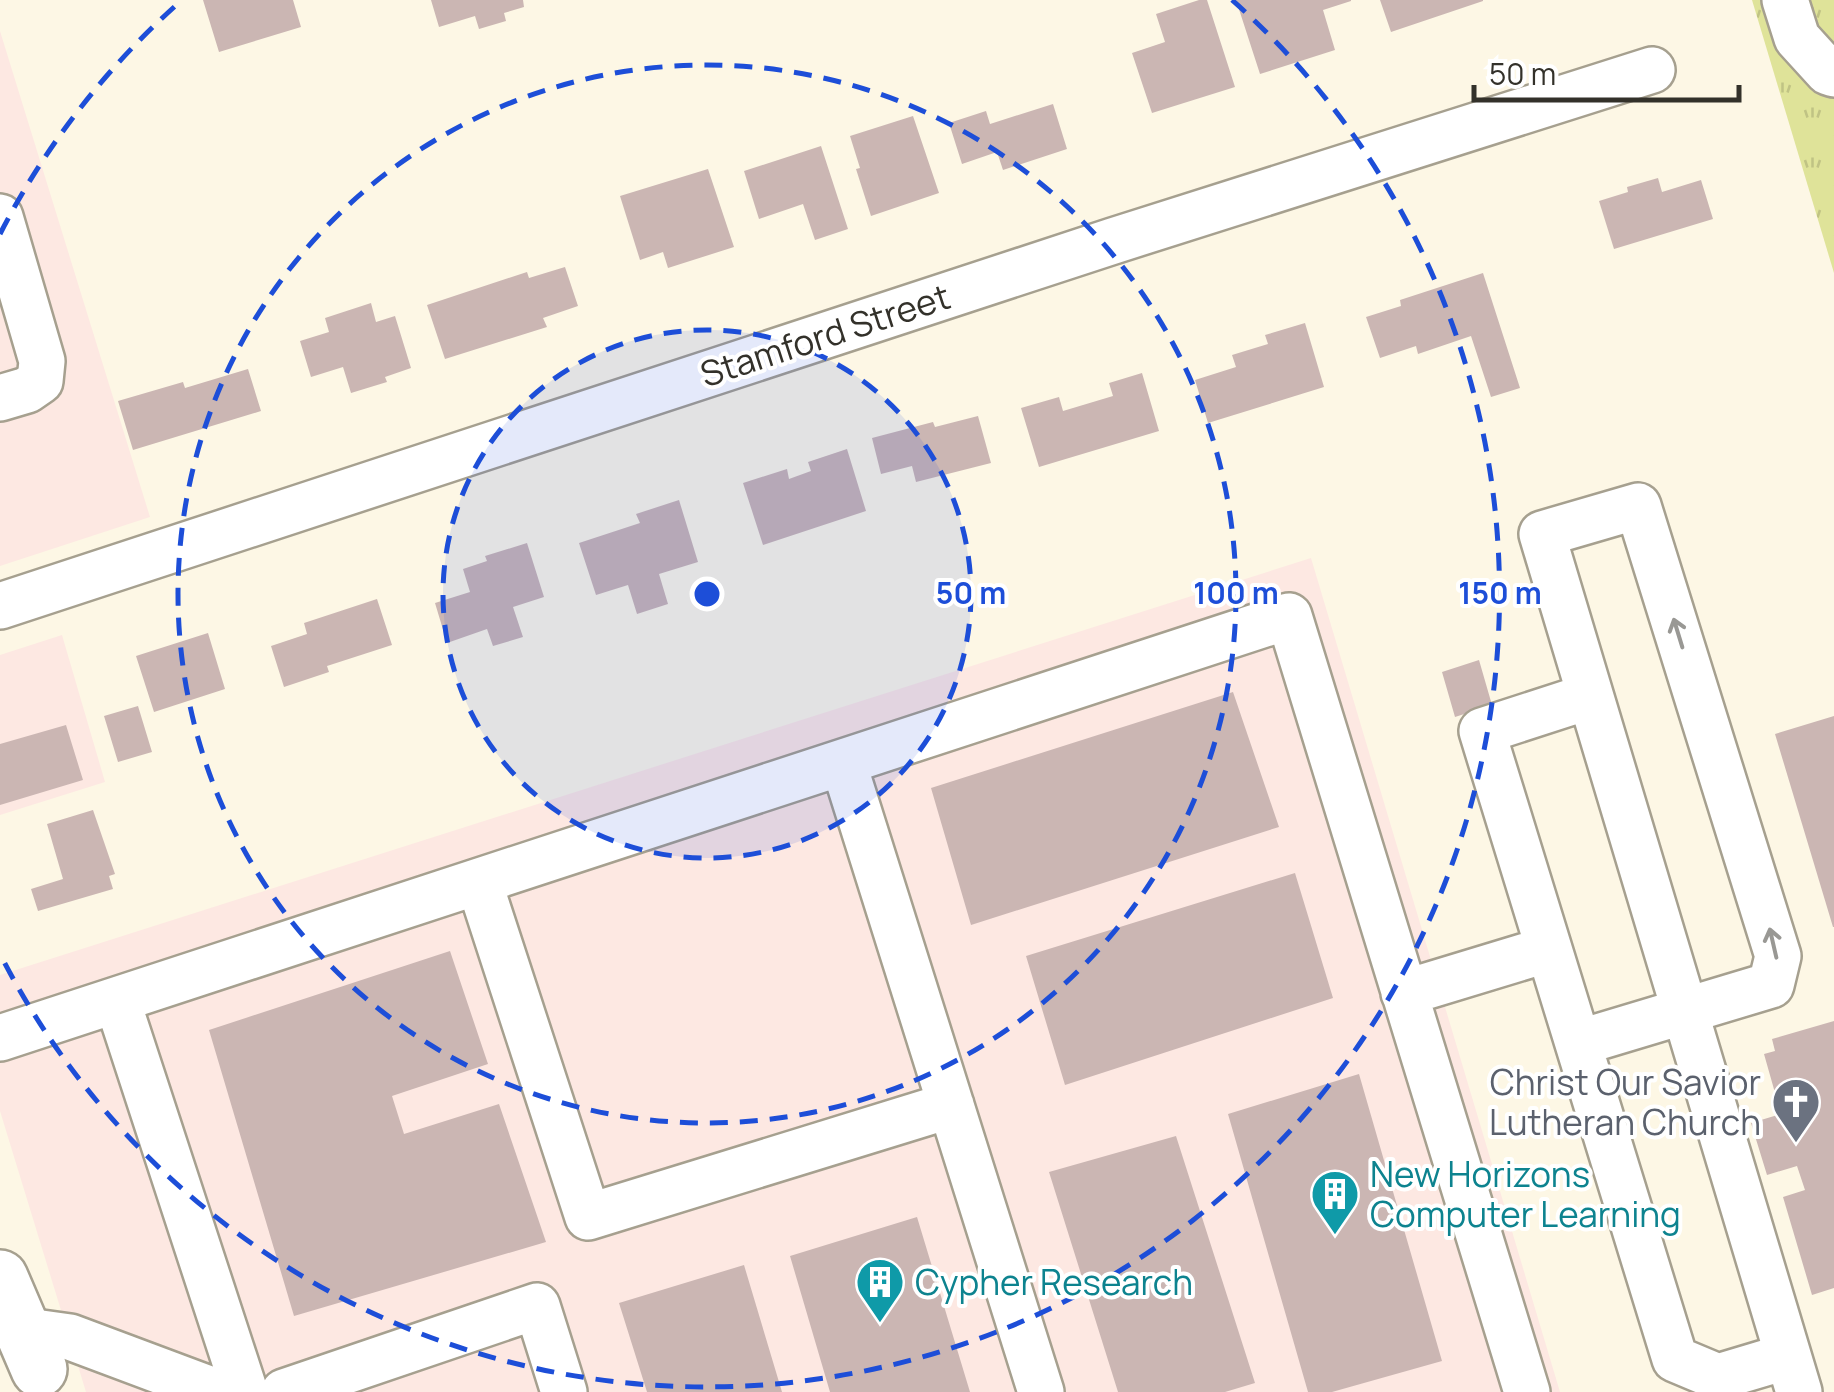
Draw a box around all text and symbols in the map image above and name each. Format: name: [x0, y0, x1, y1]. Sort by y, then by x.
scale bar: [1474, 40, 1739, 102]
text: 50 m: [1489, 53, 1556, 94]
street label: Stamford Street: [694, 272, 956, 398]
text: 50 m: [936, 572, 1006, 613]
text: 100 m: [1193, 572, 1279, 613]
text: 150 m: [1458, 572, 1542, 613]
centre of rings: [689, 576, 725, 612]
one-way arrow: [1667, 617, 1685, 649]
one-way arrow: [1763, 928, 1781, 960]
place label: Christ Our Savior Lutheran Church: [1489, 1058, 1761, 1146]
church icon: Christ Our Savior Lutheran Church: [1770, 1076, 1822, 1144]
place label: New Horizons Computer Learning: [1370, 1150, 1681, 1238]
building icon: New Horizons Computer Learning: [1309, 1168, 1361, 1236]
building icon: Cypher Research: [854, 1256, 906, 1324]
place label: Cypher Research: [915, 1258, 1193, 1306]

